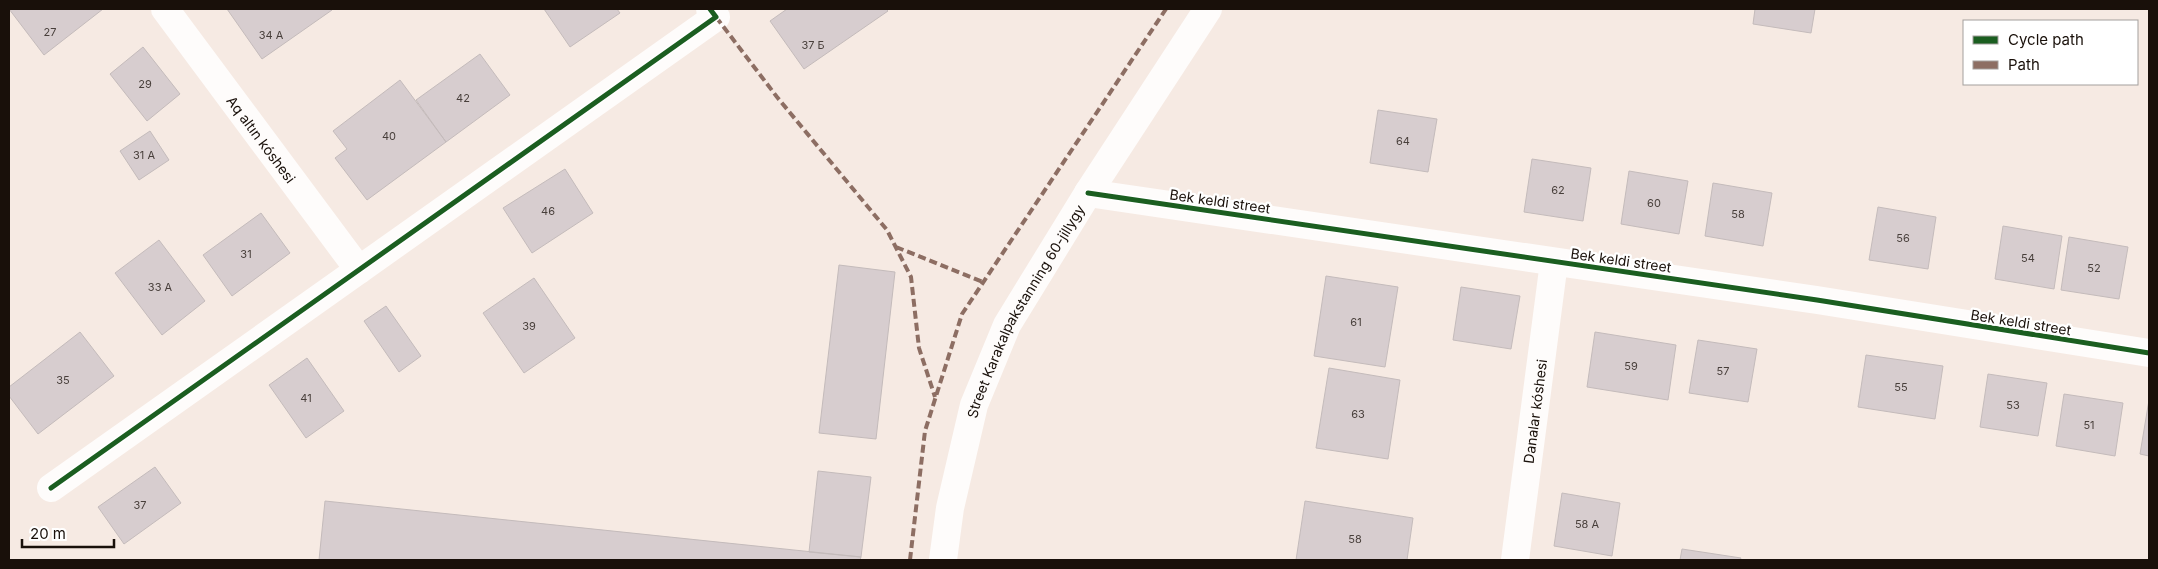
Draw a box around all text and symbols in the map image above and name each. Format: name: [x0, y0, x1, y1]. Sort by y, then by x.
legend: [1963, 20, 2138, 85]
house number: 27: [44, 25, 56, 39]
house number: 34 А: [259, 28, 284, 42]
text: Cycle path: [2008, 30, 2084, 49]
house number: 37 Б: [801, 38, 825, 52]
text: Path: [2008, 55, 2040, 74]
house number: 29: [138, 77, 152, 91]
house number: 42: [456, 91, 470, 105]
street label: Aq altın kóshesi: [224, 92, 300, 186]
house number: 40: [382, 129, 396, 143]
house number: 64: [1396, 134, 1410, 148]
house number: 31 А: [133, 148, 155, 162]
house number: 62: [1551, 183, 1565, 197]
street label: Bek keldi street: [1168, 186, 1272, 217]
house number: 60: [1647, 196, 1661, 210]
street label: Street Karakalpakstanning 60-jillygy: [963, 201, 1088, 420]
house number: 46: [541, 204, 555, 218]
house number: 58: [1731, 207, 1745, 221]
house number: 56: [1896, 231, 1910, 245]
street label: Bek keldi street: [1569, 245, 1673, 276]
house number: 31: [240, 247, 252, 261]
house number: 54: [2021, 251, 2035, 265]
house number: 52: [2087, 261, 2101, 275]
house number: 33 А: [148, 280, 173, 294]
street label: Bek keldi street: [1969, 306, 2073, 338]
house number: 61: [1350, 315, 1362, 329]
house number: 39: [522, 319, 536, 333]
street label: Danalar kóshesi: [1519, 358, 1550, 464]
house number: 59: [1624, 359, 1638, 373]
house number: 57: [1717, 364, 1729, 378]
house number: 35: [56, 373, 70, 387]
house number: 55: [1894, 380, 1908, 394]
house number: 41: [300, 391, 312, 405]
house number: 53: [2006, 398, 2020, 412]
house number: 63: [1351, 407, 1365, 421]
house number: 51: [2083, 418, 2095, 432]
house number: 37: [133, 498, 147, 512]
scale bar: [22, 516, 115, 548]
house number: 58 А: [1575, 517, 1599, 531]
text: 20 m: [30, 524, 66, 543]
house number: 58: [1348, 532, 1362, 546]

